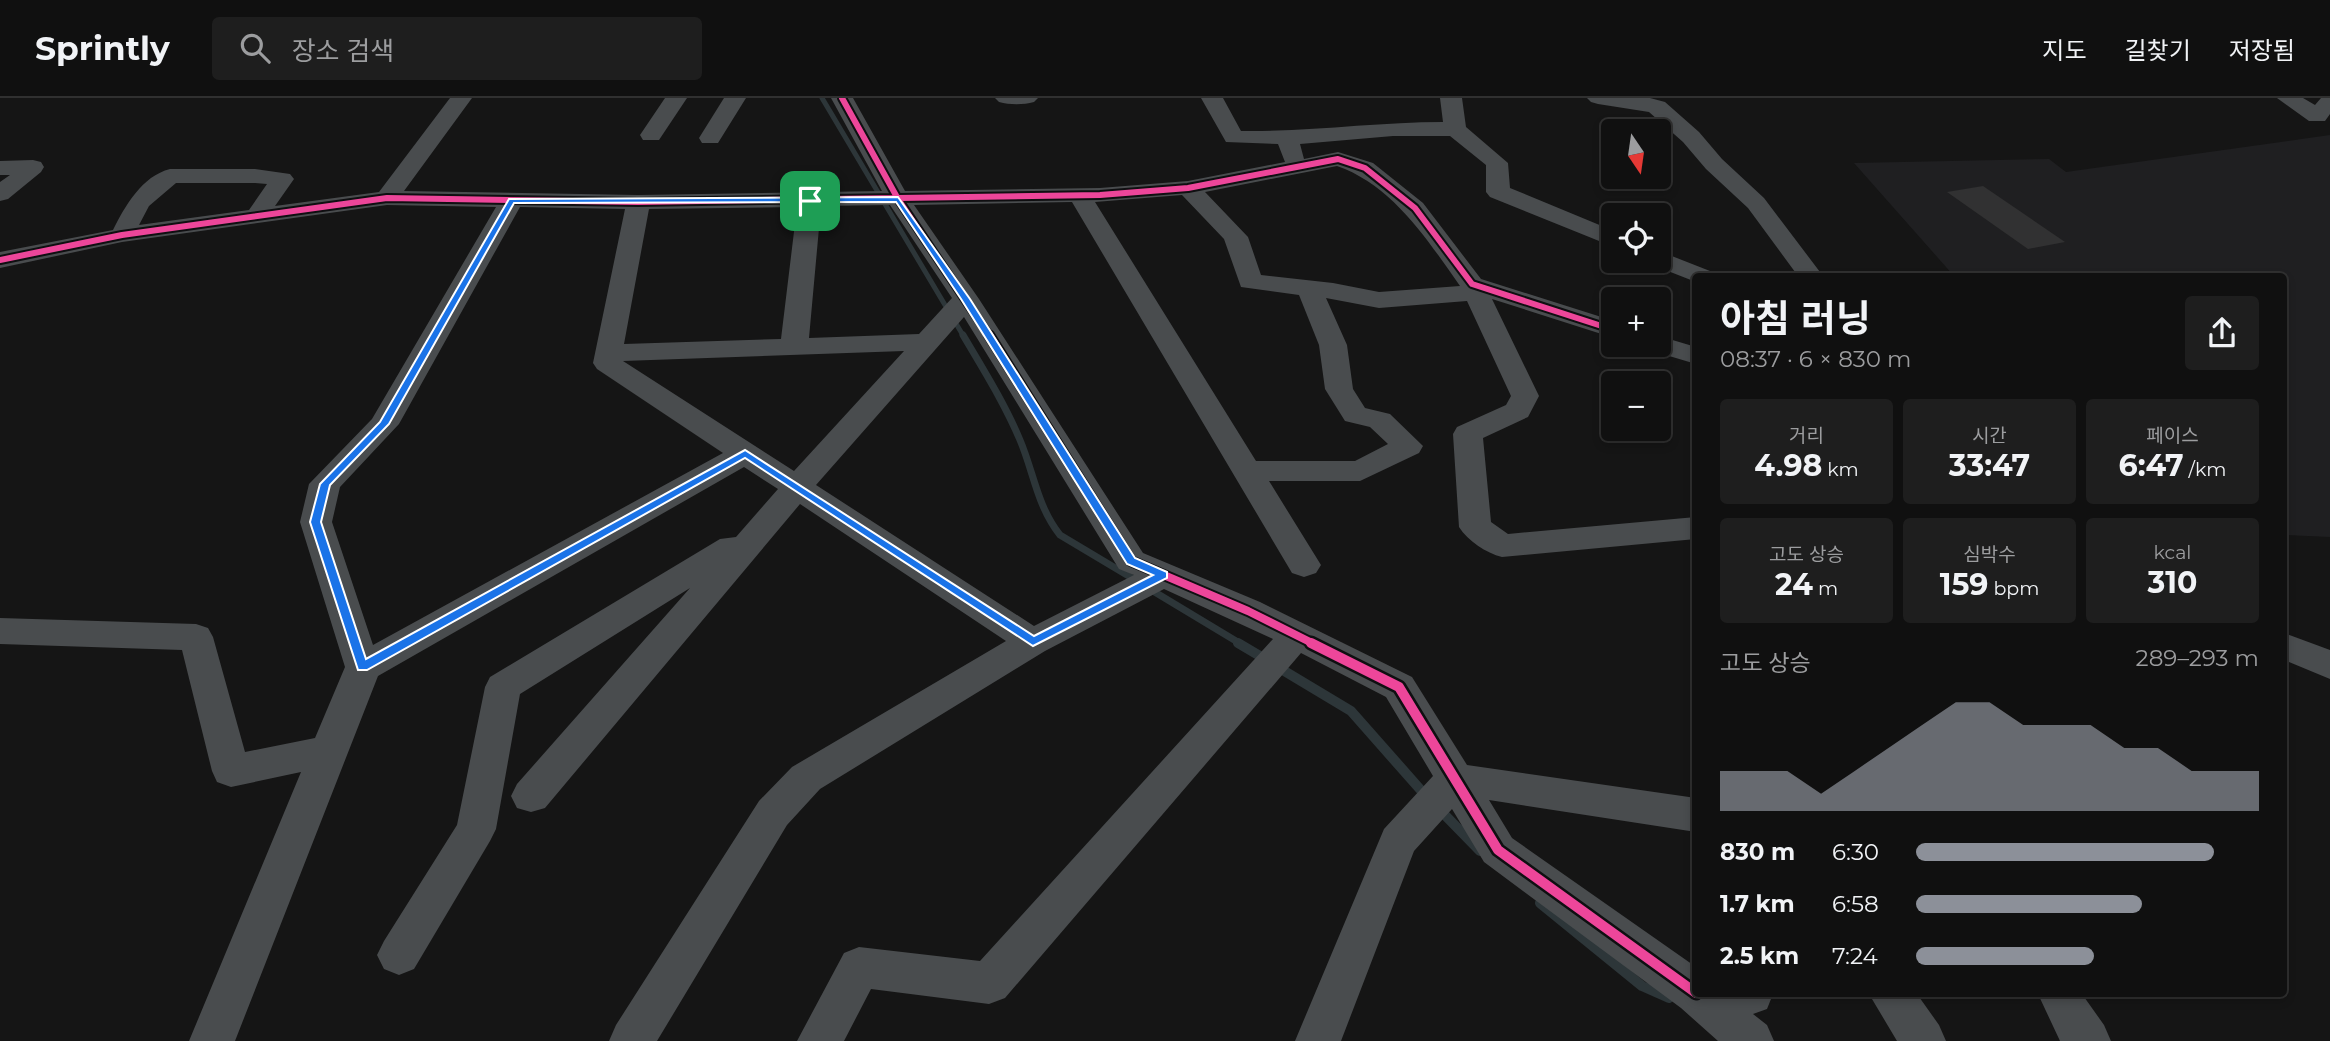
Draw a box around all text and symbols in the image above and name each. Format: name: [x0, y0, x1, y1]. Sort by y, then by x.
search box: [212, 17, 702, 80]
text: Sprintly: [35, 28, 170, 68]
icon: search: [236, 29, 274, 67]
text: 장소 검색: [292, 35, 394, 67]
text: 지도: [2042, 36, 2087, 65]
text: 길찾기: [2125, 36, 2191, 65]
text: 저장됨: [2229, 36, 2295, 65]
north arrow: [1601, 119, 1671, 189]
map controls: [1601, 119, 1671, 441]
pin: [780, 171, 840, 231]
icon: arrive: [791, 182, 829, 220]
button: locate: [1601, 203, 1671, 273]
button: +: [1601, 287, 1671, 357]
text: 아침 러닝: [1720, 295, 1871, 342]
button: share: [2185, 296, 2259, 370]
text: 08:37 · 6 × 830 m: [1720, 345, 1911, 373]
button: −: [1601, 371, 1671, 441]
text: 거리: [1789, 424, 1824, 447]
text: 시간: [1972, 424, 2007, 447]
text: 페이스: [2146, 424, 2199, 447]
text: 4.98: [1754, 447, 1822, 484]
text: 33:47: [1949, 447, 2030, 484]
text: 6:47: [2119, 447, 2184, 484]
text: km: [1822, 458, 1859, 481]
text: /km: [2184, 458, 2226, 481]
text: kcal: [2154, 541, 2191, 564]
text: 고도 상승: [1769, 543, 1844, 566]
text: 심박수: [1963, 543, 2016, 566]
text: 310: [2148, 564, 2197, 601]
text: 24: [1775, 566, 1813, 603]
text: 159: [1940, 566, 1988, 603]
text: m: [1813, 577, 1838, 600]
text: bpm: [1988, 577, 2039, 600]
text: 289–293 m: [2136, 644, 2259, 672]
text: 고도 상승: [1720, 649, 1811, 677]
text: 830 m: [1720, 838, 1795, 866]
text: 6:30: [1832, 838, 1879, 866]
text: 1.7 km: [1720, 890, 1795, 918]
text: 6:58: [1832, 890, 1879, 918]
text: 2.5 km: [1720, 942, 1799, 970]
text: 7:24: [1832, 942, 1878, 970]

